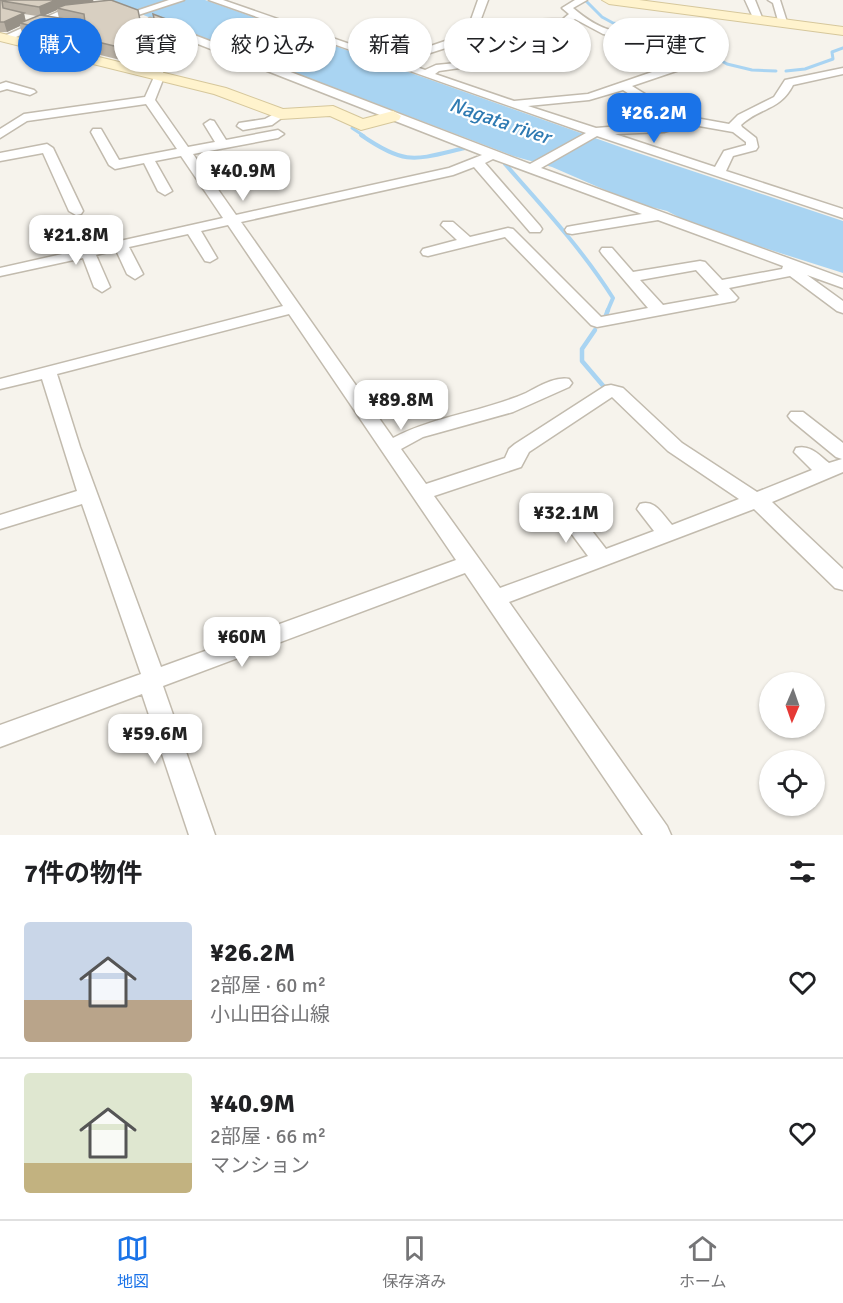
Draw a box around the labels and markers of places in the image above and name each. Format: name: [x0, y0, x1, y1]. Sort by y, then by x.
pin: ¥26.2M: [605, 93, 703, 144]
pin: ¥40.9M: [194, 151, 292, 202]
pin: ¥21.8M: [27, 215, 125, 266]
pin: ¥89.8M: [352, 380, 450, 431]
pin: ¥32.1M: [517, 493, 615, 544]
pin: ¥60M: [206, 617, 278, 668]
pin: ¥59.6M: [106, 714, 204, 765]

